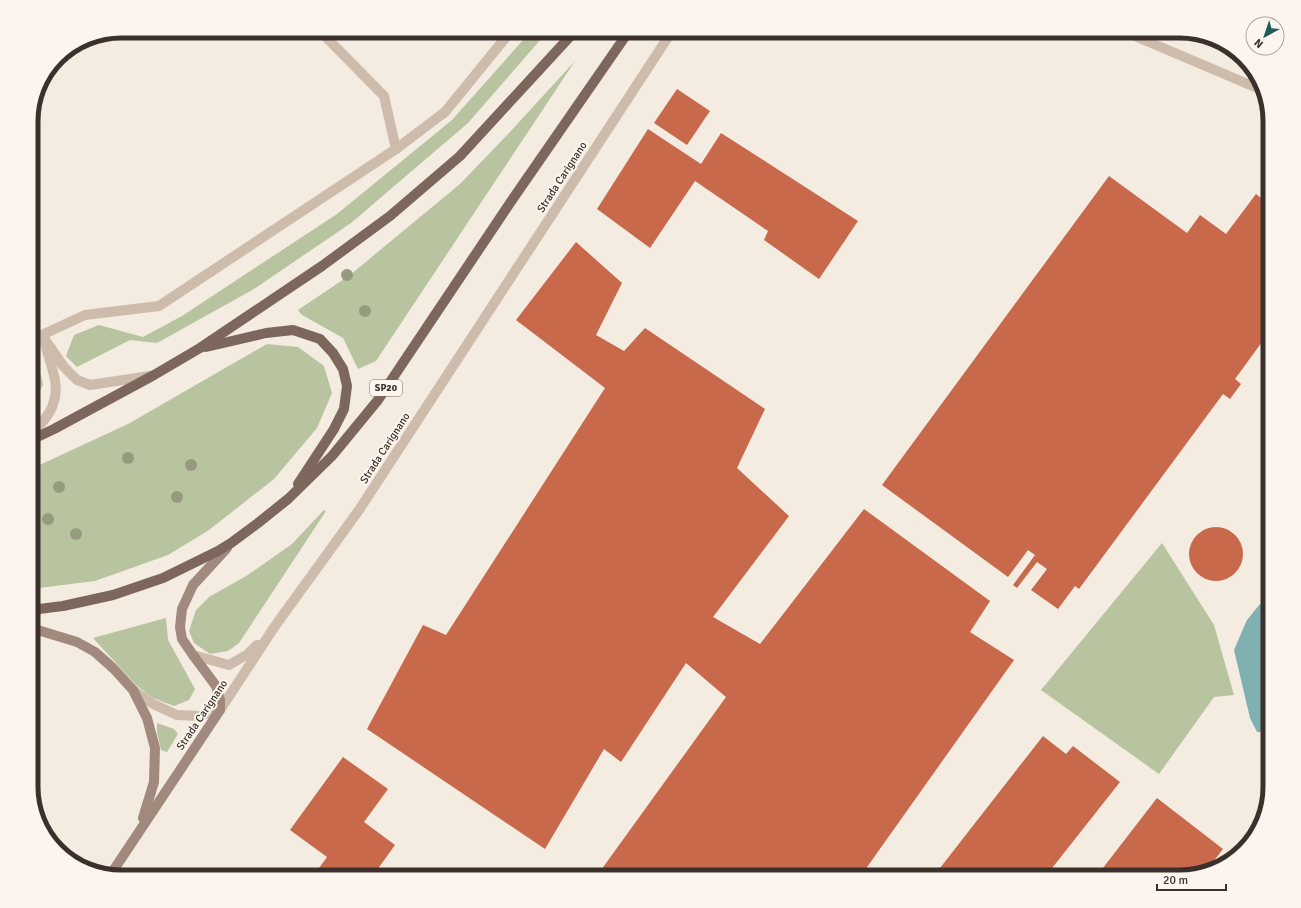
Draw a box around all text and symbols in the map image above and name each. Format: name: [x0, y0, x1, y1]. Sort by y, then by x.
north arrow: [1245, 16, 1285, 56]
text: N: [1252, 36, 1266, 51]
street label: Strada Carignano: [534, 139, 590, 215]
road number: SP20: [370, 380, 402, 396]
street label: Strada Carignano: [357, 410, 413, 486]
street label: Strada Carignano: [174, 677, 230, 753]
scale bar: [1157, 866, 1226, 892]
text: 20 m: [1163, 873, 1188, 888]

